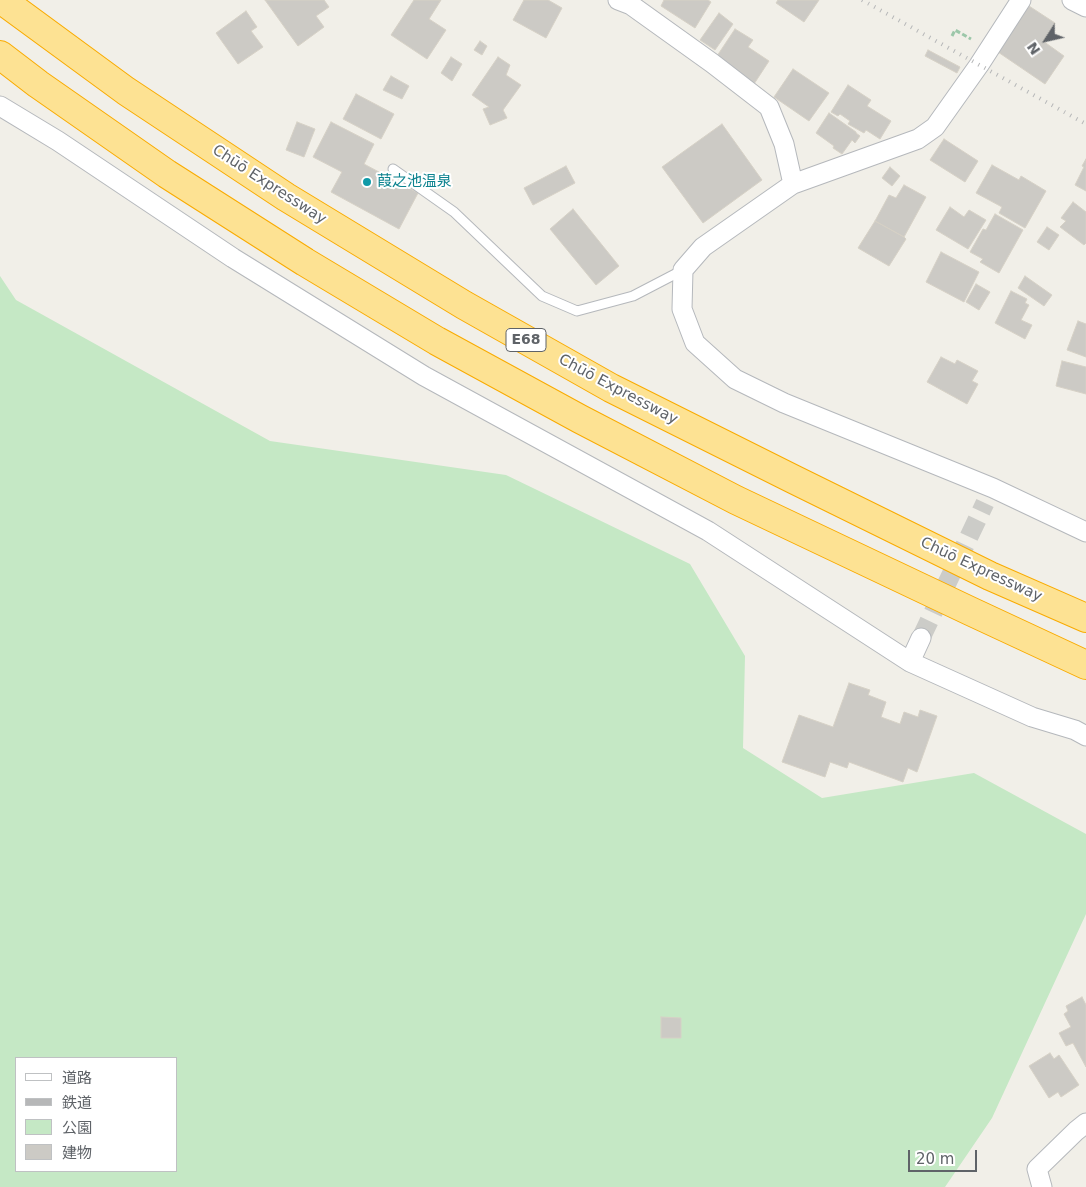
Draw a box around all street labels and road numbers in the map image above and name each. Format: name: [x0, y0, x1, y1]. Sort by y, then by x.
street label: Chūō Expressway: [209, 141, 329, 229]
road number: E68: [506, 328, 546, 352]
street label: Chūō Expressway: [555, 351, 681, 429]
street label: Chūō Expressway: [917, 534, 1045, 606]

